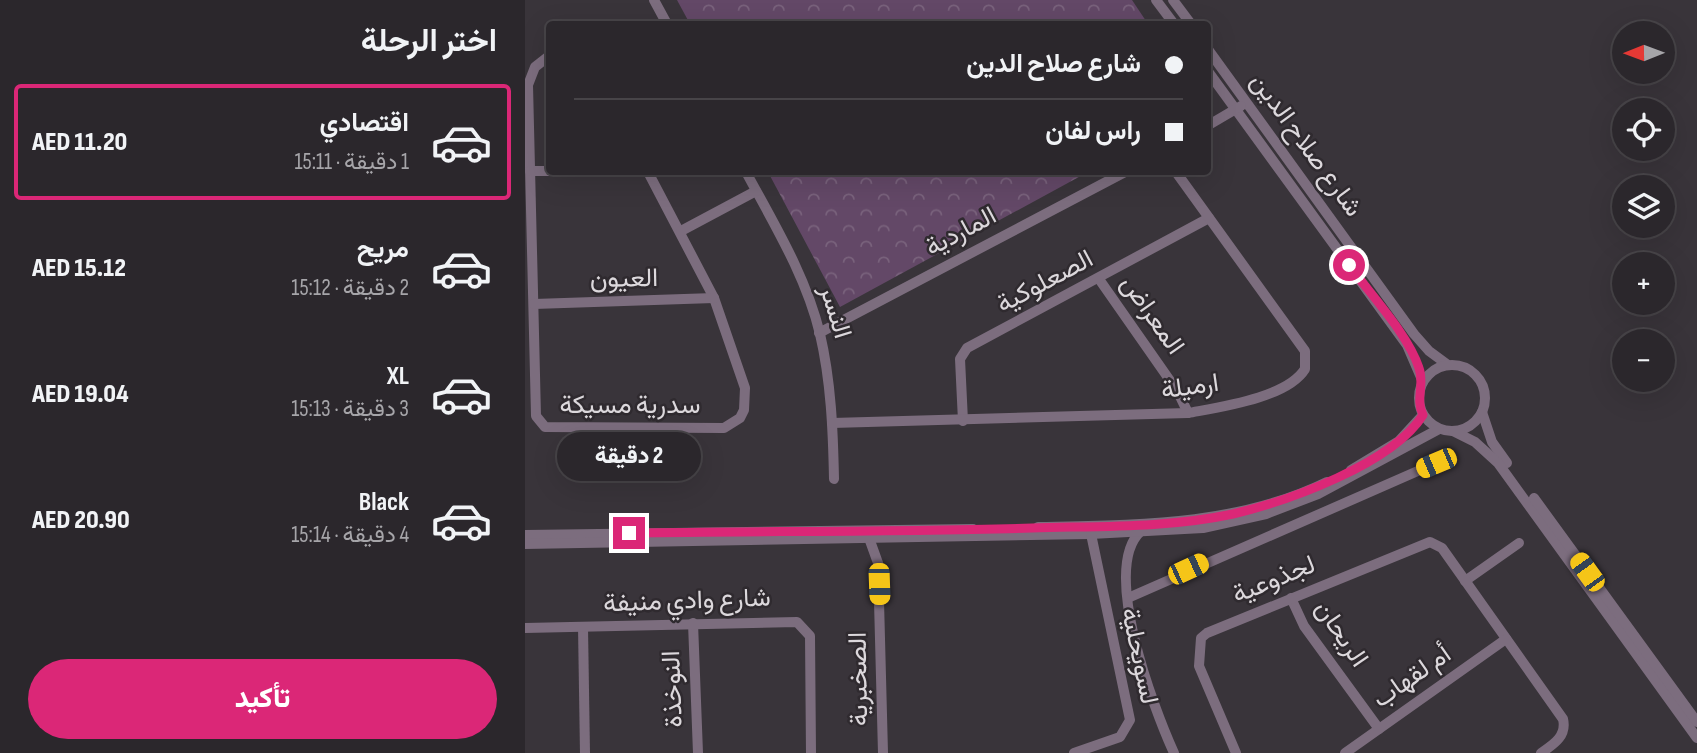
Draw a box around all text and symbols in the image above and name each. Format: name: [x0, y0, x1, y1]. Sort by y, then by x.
north arrow: [1612, 21, 1675, 84]
map controls: [1612, 21, 1675, 392]
text: اختر الرحلة: [361, 22, 497, 61]
text: شارع صلاح الدين: [966, 49, 1141, 80]
street label: شارع صلاح الدين: [1243, 67, 1369, 224]
button: locate: [1612, 98, 1675, 161]
text: اقتصادي: [320, 108, 409, 139]
icon: car: [430, 111, 493, 174]
text: راس لفان: [1045, 116, 1141, 147]
text: AED 11.20: [32, 127, 127, 158]
text: 1 دقيقة · 15:11: [294, 148, 409, 176]
button: layers: [1612, 175, 1675, 238]
street label: الماردية: [920, 200, 1002, 264]
text: مريح: [357, 234, 409, 265]
icon: car: [430, 237, 493, 300]
street label: الصعلوكية: [991, 244, 1099, 320]
route start: [1333, 249, 1365, 281]
button: +: [1612, 252, 1675, 315]
text: AED 15.12: [32, 253, 126, 284]
street label: العيون: [590, 263, 658, 295]
street label: المعراض: [1113, 269, 1191, 361]
text: 2 دقيقة · 15:12: [291, 274, 409, 302]
street label: النسر: [812, 281, 858, 342]
button: −: [1612, 329, 1675, 392]
text: XL: [387, 361, 409, 392]
icon: car: [430, 363, 493, 426]
street label: ارميلة: [1159, 368, 1221, 406]
text: AED 19.04: [32, 379, 129, 410]
street label: سدرية مسيكة: [560, 390, 700, 421]
text: 3 دقيقة · 15:13: [291, 395, 409, 423]
callout: 2 دقيقة: [557, 432, 701, 480]
text: 2 دقيقة: [595, 442, 663, 470]
car: [1413, 445, 1460, 481]
text: Black: [359, 487, 409, 518]
icon: car: [430, 489, 493, 552]
text: AED 20.90: [32, 505, 130, 536]
route end: [613, 517, 645, 549]
text: 4 دقيقة · 15:14: [291, 521, 409, 549]
street label: لجذوعية: [1228, 549, 1320, 611]
car: [1567, 549, 1608, 595]
car: [1165, 551, 1212, 587]
car: [868, 563, 891, 605]
street label: شارع وادي منيفة: [603, 583, 771, 623]
street label: الريحان: [1308, 595, 1374, 673]
street label: لسويحلية: [1114, 605, 1164, 707]
street label: الصخبرية: [843, 632, 875, 726]
street label: أم لقهاب: [1366, 638, 1457, 715]
street label: النوخذة: [656, 650, 690, 728]
button: تأكيد: [28, 659, 497, 739]

